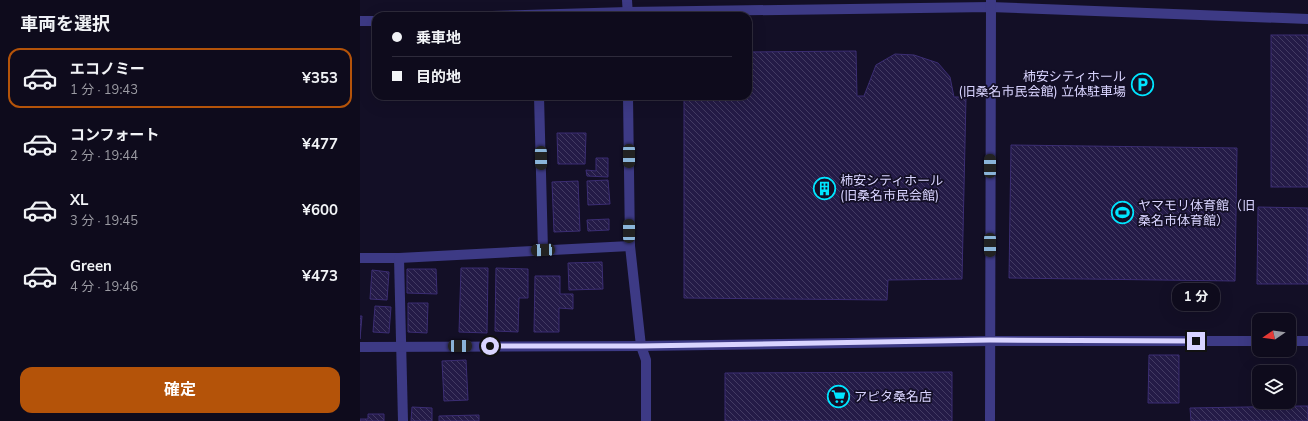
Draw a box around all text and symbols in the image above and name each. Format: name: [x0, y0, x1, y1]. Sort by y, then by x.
text: 車両を選択: [20, 12, 110, 36]
text: 乗車地: [416, 28, 461, 48]
text: エコノミー: [70, 59, 145, 79]
icon: car: [22, 60, 58, 96]
text: 目的地: [416, 67, 461, 87]
text: ¥353: [302, 68, 338, 88]
place label: 柿安シティホール (旧桑名市民会館) 立体駐車場: [958, 68, 1126, 101]
parking icon: 柿安シティホール (旧桑名市民会館) 立体駐車場: [1129, 71, 1155, 97]
text: 1 分 · 19:43: [70, 81, 138, 99]
text: コンフォート: [70, 125, 160, 145]
icon: car: [22, 126, 58, 162]
text: ¥477: [302, 134, 338, 154]
car: [623, 144, 635, 168]
car: [535, 146, 547, 170]
text: 2 分 · 19:44: [70, 147, 138, 165]
car: [984, 154, 996, 178]
place label: 柿安シティホール (旧桑名市民会館): [840, 172, 943, 205]
building icon: 柿安シティホール (旧桑名市民会館): [811, 175, 837, 201]
text: XL: [70, 190, 89, 210]
icon: car: [22, 192, 58, 228]
place label: ヤマモリ体育館（旧 桑名市体育館）: [1138, 197, 1255, 230]
text: ¥600: [302, 200, 338, 220]
sports icon: ヤマモリ体育館（旧 桑名市体育館）: [1110, 200, 1136, 226]
text: 3 分 · 19:45: [70, 212, 138, 230]
car: [623, 219, 635, 243]
car: [984, 233, 996, 257]
car: [531, 243, 555, 257]
text: Green: [70, 256, 112, 276]
icon: car: [22, 258, 58, 294]
text: ¥473: [302, 266, 338, 286]
text: 4 分 · 19:46: [70, 278, 138, 296]
callout: 1 分: [1172, 283, 1220, 311]
text: 1 分: [1184, 288, 1208, 306]
north arrow: [1252, 313, 1296, 357]
map controls: [1252, 313, 1296, 409]
route end: [1187, 332, 1205, 350]
route start: [481, 337, 499, 355]
car: [448, 340, 472, 352]
button: layers: [1252, 365, 1296, 409]
button: 確定: [20, 367, 340, 413]
supermarket icon: アピタ桑名店: [825, 384, 851, 410]
place label: アピタ桑名店: [854, 388, 932, 406]

